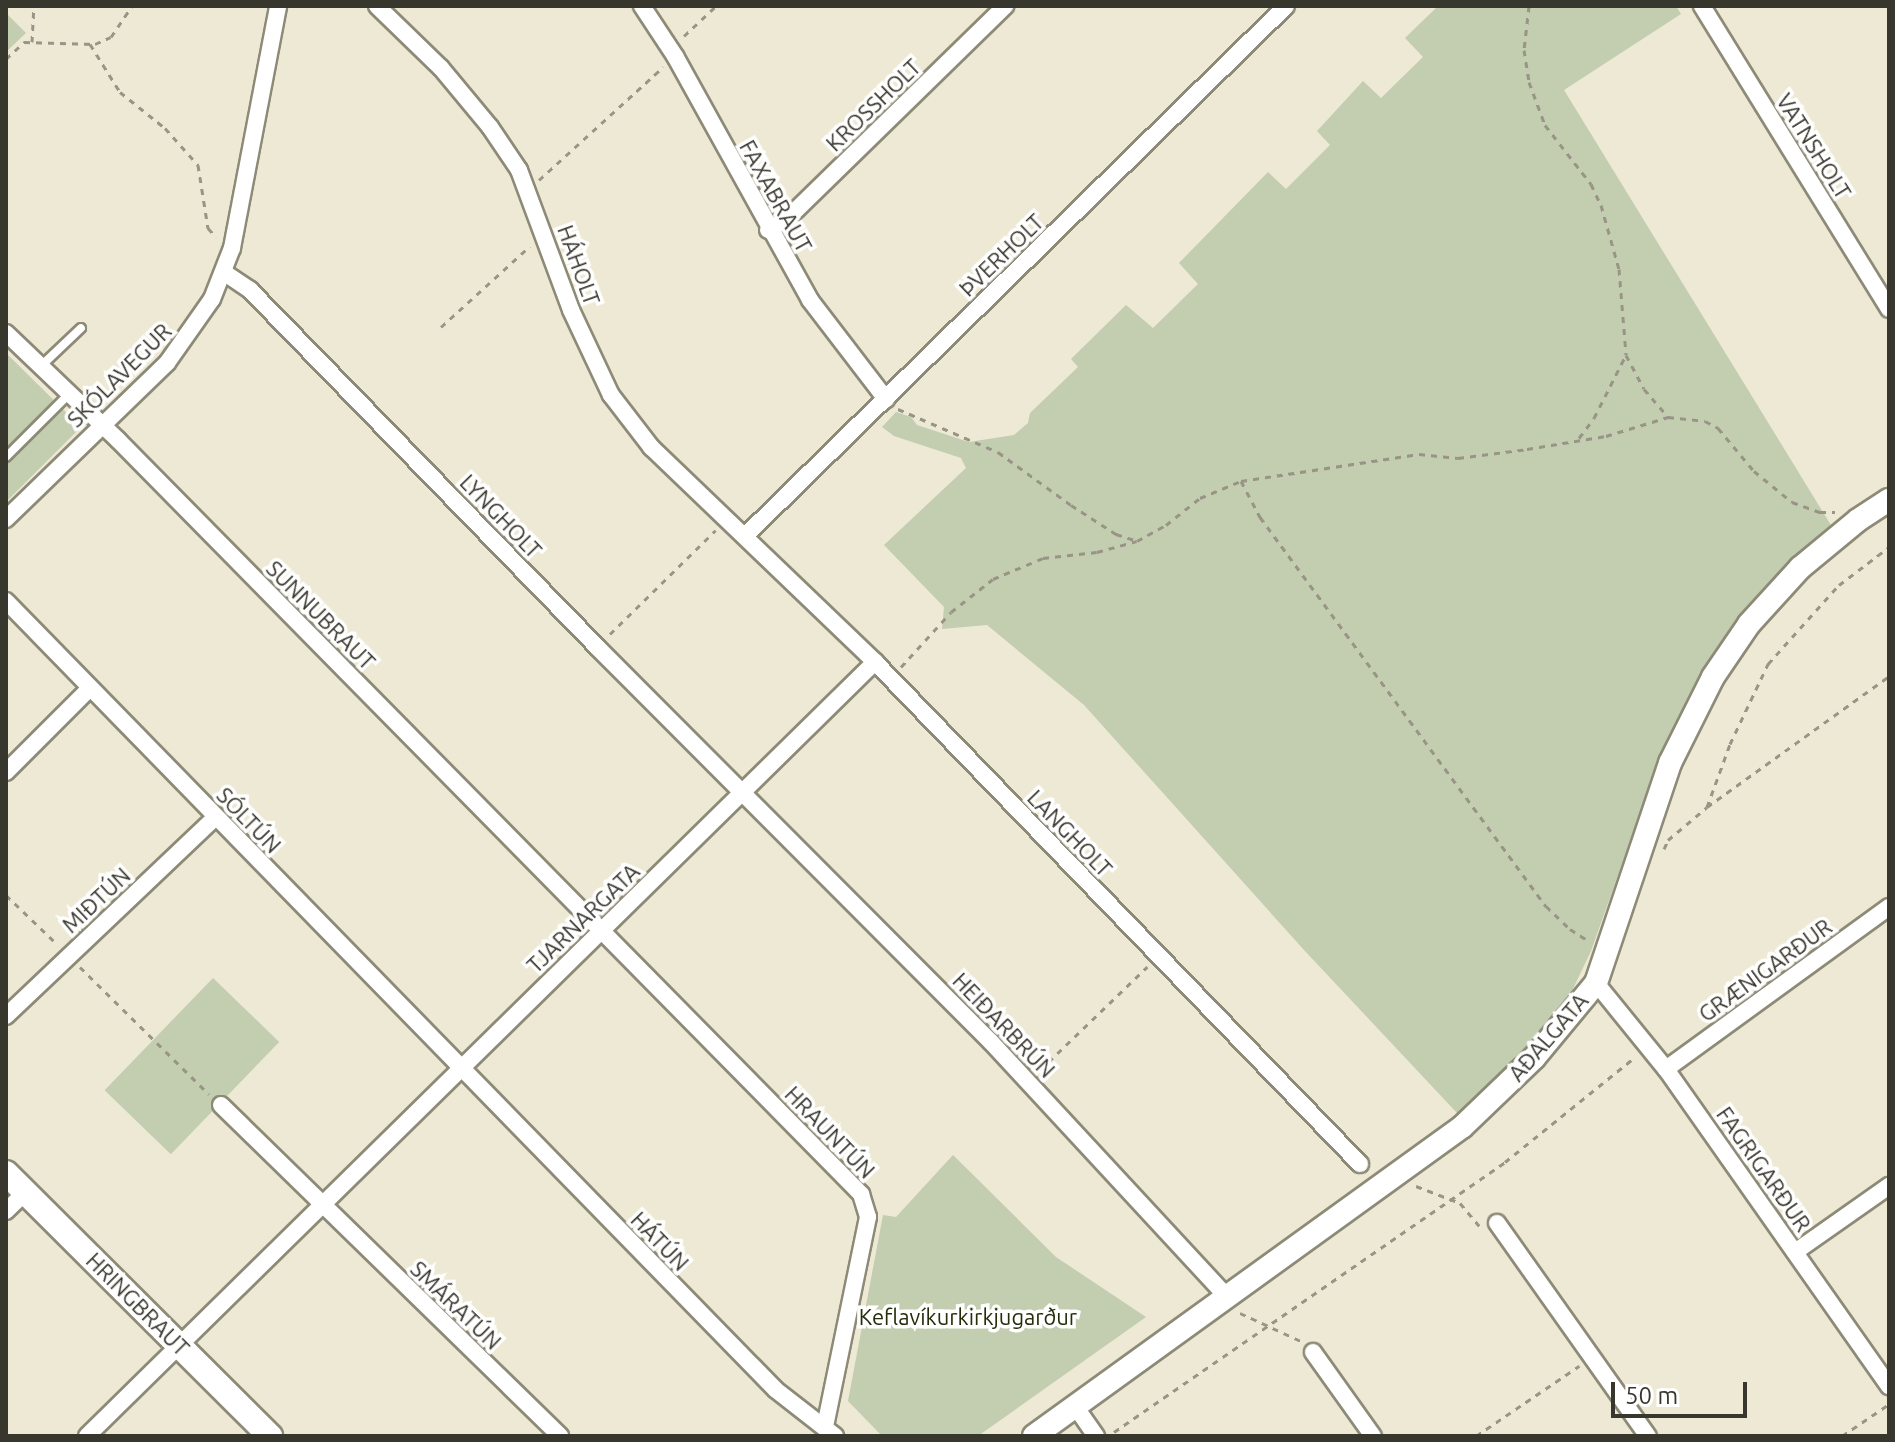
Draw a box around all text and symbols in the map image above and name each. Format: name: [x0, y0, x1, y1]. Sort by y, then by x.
street label: KROSSHOLT: [820, 54, 926, 156]
street label: VATNSHOLT: [1771, 89, 1857, 203]
street label: FAXABRAUT: [734, 135, 818, 257]
street label: ÞVERHOLT: [953, 208, 1049, 302]
street label: HÁHOLT: [552, 221, 606, 309]
street label: SKÓLAVEGUR: [62, 318, 176, 432]
street label: LYNGHOLT: [455, 469, 547, 563]
street label: SUNNUBRAUT: [261, 555, 381, 675]
street label: SÓLTÚN: [212, 782, 286, 858]
street label: LANGHOLT: [1022, 784, 1118, 882]
street label: TJARNARGATA: [521, 858, 645, 978]
street label: MIÐTÚN: [57, 862, 135, 938]
street label: GRÆNIGARÐUR: [1693, 913, 1837, 1027]
street label: HEIÐARBRÚN: [947, 967, 1061, 1083]
street label: AÐALGATA: [1503, 988, 1593, 1086]
street label: HRAUNTÚN: [780, 1081, 880, 1183]
street label: FAGRIGARÐUR: [1711, 1102, 1817, 1236]
street label: HÁTÚN: [626, 1206, 694, 1276]
street label: HRINGBRAUT: [81, 1247, 195, 1361]
street label: SMÁRATÚN: [405, 1255, 507, 1355]
park label: Keflavíkurkirkjugarður: [859, 1304, 1077, 1330]
scale bar: [1615, 1366, 1751, 1416]
text: 50 m: [1625, 1382, 1678, 1409]

